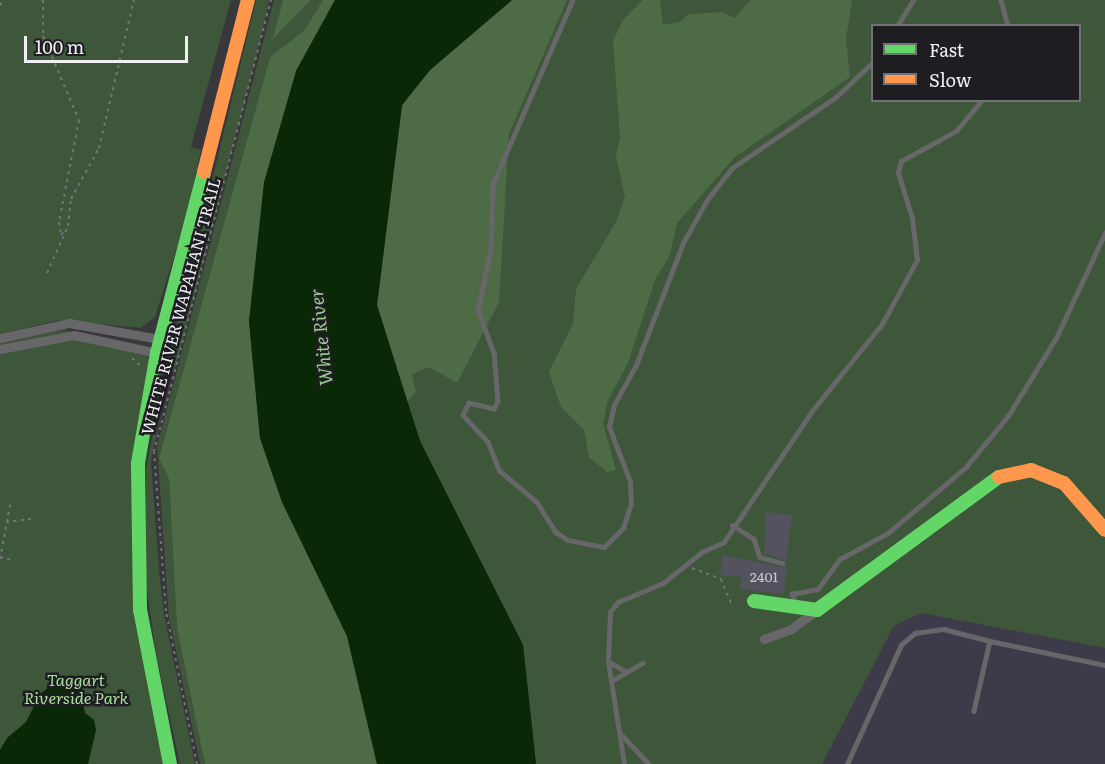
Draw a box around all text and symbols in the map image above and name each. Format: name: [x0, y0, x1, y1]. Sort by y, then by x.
scale bar: [27, 24, 190, 62]
legend: [871, 24, 1081, 102]
text: 100 m: [35, 33, 84, 60]
text: Fast: [929, 36, 964, 63]
text: Slow: [929, 66, 971, 93]
street label: WHITE RIVER WAPAHANI TRAIL: [136, 175, 224, 437]
water label: White River: [305, 287, 337, 387]
house number: 2401: [750, 568, 778, 584]
park label: Taggart Riverside Park: [24, 669, 128, 707]

